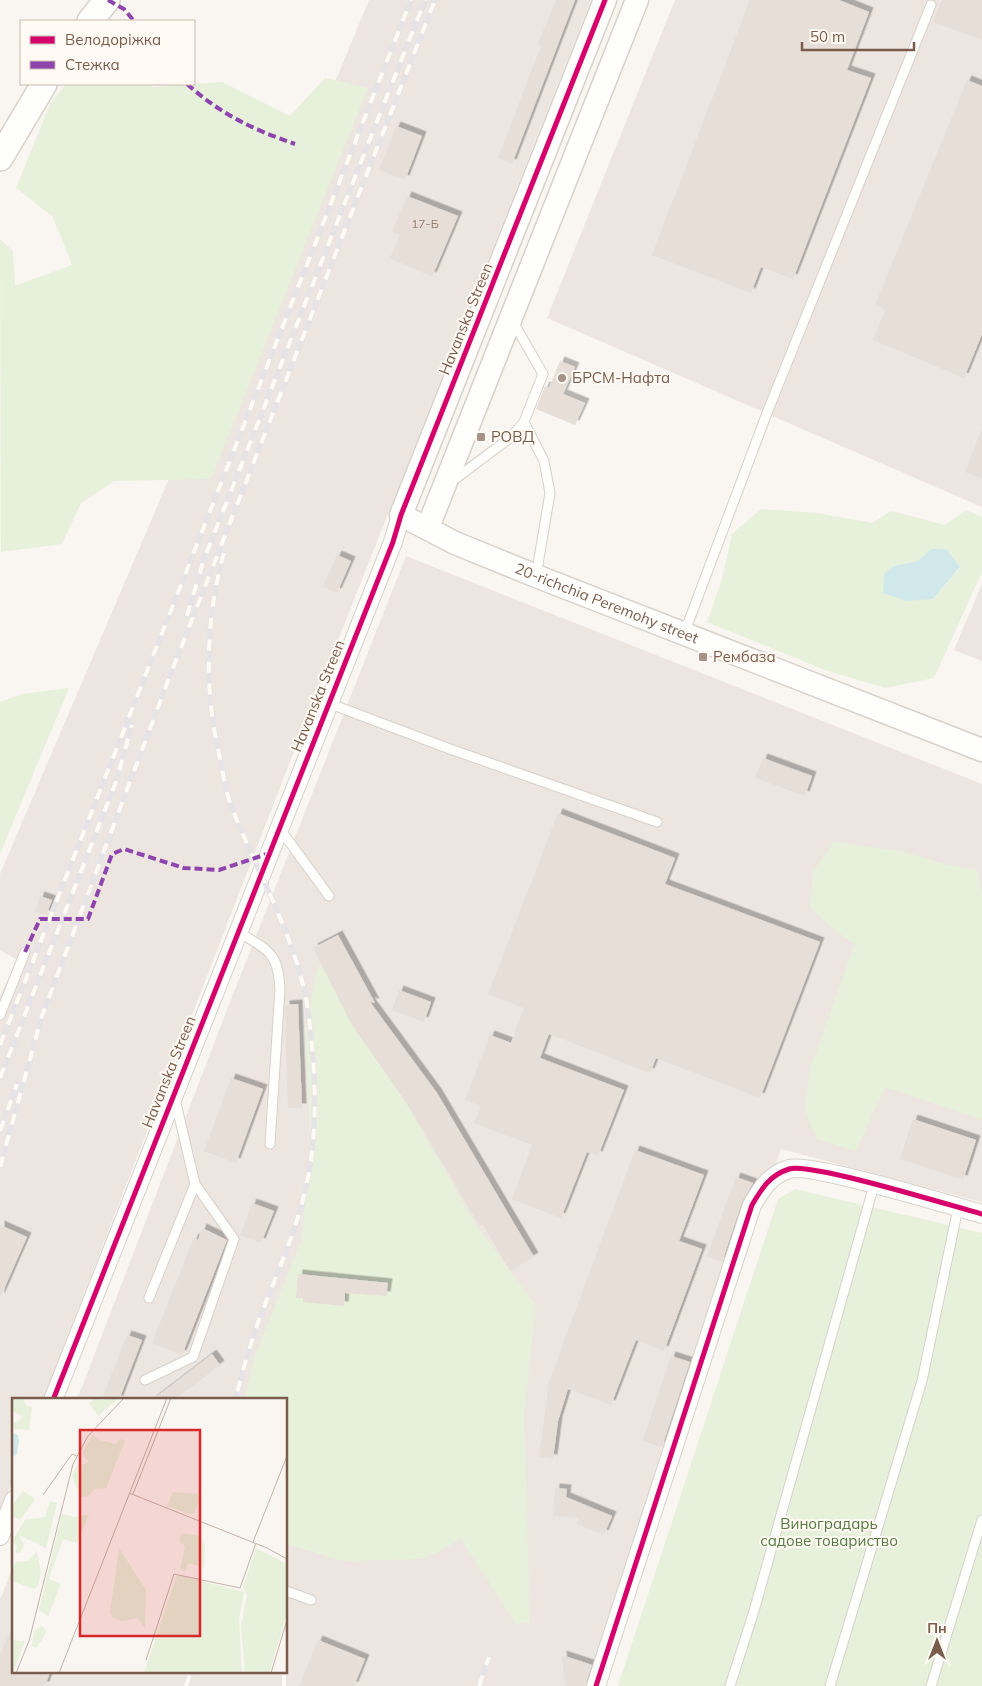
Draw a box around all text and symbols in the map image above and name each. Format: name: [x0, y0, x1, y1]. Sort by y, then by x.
legend: [20, 20, 195, 85]
scale bar: [802, 20, 914, 52]
text: 50 m: [810, 27, 845, 46]
text: Велодоріжка: [65, 30, 161, 49]
text: Стежка: [65, 55, 120, 74]
house number: 17-Б: [411, 216, 439, 231]
street label: Havanska Streen: [434, 260, 497, 378]
place label: БРСМ-Нафта: [572, 368, 670, 387]
marker: БРСМ-Нафта: [556, 372, 568, 384]
place label: РОВД: [491, 427, 534, 446]
marker: РОВД: [475, 431, 487, 443]
street label: 20-richchia Peremohy street: [512, 558, 701, 647]
street label: Havanska Streen: [286, 637, 349, 755]
place label: Рембаза: [713, 647, 776, 666]
marker: Рембаза: [697, 651, 709, 663]
street label: Havanska Streen: [137, 1013, 200, 1131]
inset map: [12, 1398, 288, 1674]
park label: Виноградарь садове товариство: [760, 1514, 898, 1550]
north arrow: [912, 1616, 962, 1666]
text: Пн: [927, 1619, 947, 1637]

